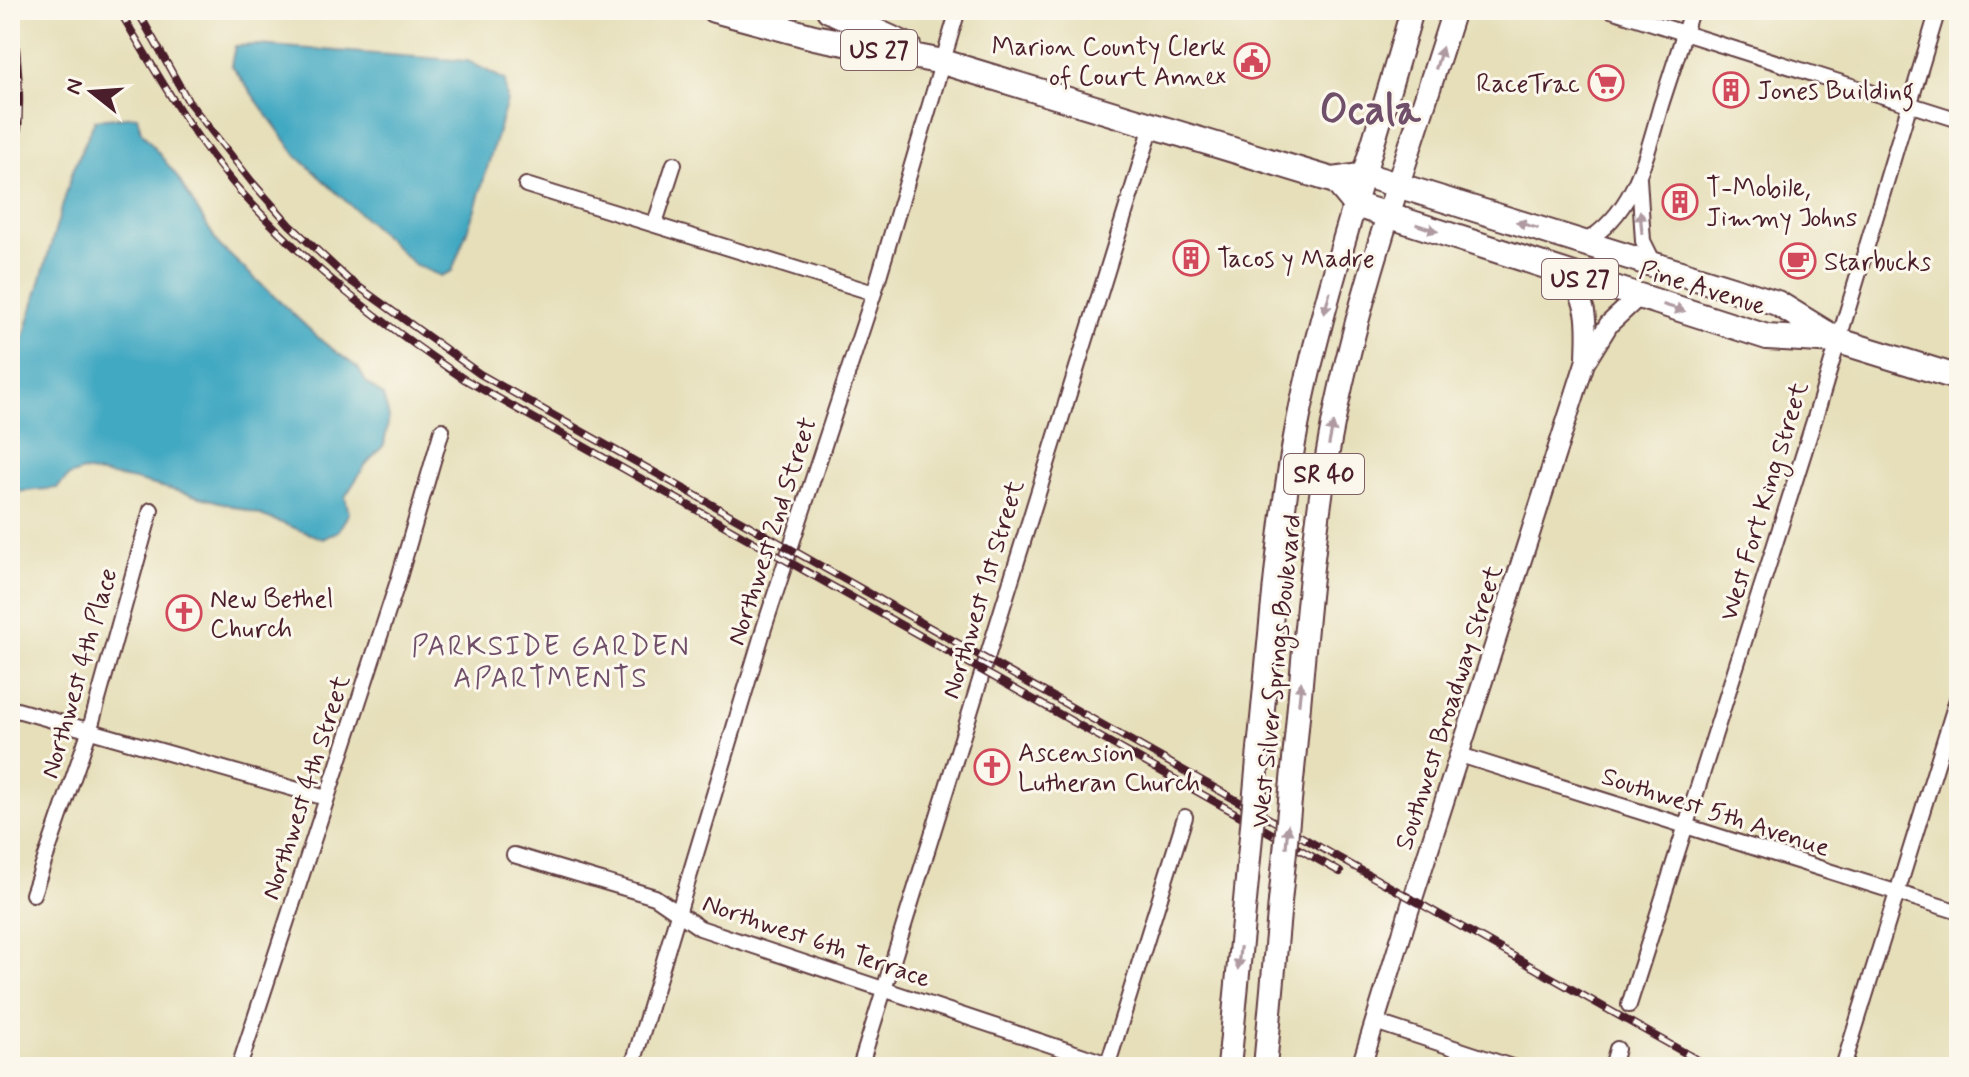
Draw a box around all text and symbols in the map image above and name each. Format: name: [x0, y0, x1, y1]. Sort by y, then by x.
road number: US 27: [841, 30, 917, 70]
place label: Marion County Clerk of Court Annex: [992, 31, 1226, 95]
public building icon: Marion County Clerk of Court Annex: [1233, 42, 1271, 80]
one-way arrow: [1433, 45, 1446, 69]
north arrow: [52, 52, 132, 132]
supermarket icon: RaceTrac: [1587, 64, 1625, 102]
place label: RaceTrac: [1476, 68, 1580, 102]
building icon: Jones Building: [1712, 71, 1750, 109]
place label: Jones Building: [1757, 75, 1914, 112]
text: N: [59, 76, 90, 98]
district label: Ocala: [1319, 84, 1422, 139]
place label: T-Mobile, Jimmy Johns: [1706, 172, 1857, 236]
building icon: T-Mobile, Jimmy Johns: [1661, 183, 1699, 221]
one-way arrow: [1635, 210, 1648, 235]
one-way arrow: [1514, 218, 1538, 231]
one-way arrow: [1415, 223, 1439, 235]
building icon: Tacos y Madre: [1172, 239, 1210, 277]
cafe icon: Starbucks: [1779, 242, 1817, 280]
place label: Tacos y Madre: [1217, 243, 1375, 277]
place label: Starbucks: [1824, 246, 1931, 280]
street label: Pine Avenue: [1635, 253, 1770, 324]
road number: US 27: [1542, 259, 1618, 299]
one-way arrow: [1320, 292, 1333, 316]
one-way arrow: [1662, 302, 1686, 315]
street label: West Fort King Street: [1712, 378, 1819, 626]
street label: Northwest 2nd Street: [720, 413, 826, 650]
one-way arrow: [1325, 422, 1338, 447]
road number: SR 40: [1284, 454, 1364, 494]
street label: Northwest 1st Street: [934, 476, 1033, 703]
street label: West Silver Springs Boulevard: [1244, 513, 1312, 830]
street label: Southwest Broadway Street: [1388, 561, 1512, 855]
street label: Northwest 4th Place: [34, 564, 126, 783]
place label: New Bethel Church: [210, 583, 333, 647]
church icon: New Bethel Church: [165, 594, 203, 632]
district label: PARKSIDE GARDEN APARTMENTS: [411, 629, 691, 698]
street label: Northwest 4th Street: [254, 671, 359, 904]
one-way arrow: [1294, 680, 1307, 705]
place label: Ascension Lutheran Church: [1018, 737, 1200, 801]
church icon: Ascension Lutheran Church: [973, 748, 1011, 786]
street label: Southwest 5th Avenue: [1597, 760, 1834, 866]
one-way arrow: [1280, 823, 1293, 848]
street label: Northwest 6th Terrace: [698, 887, 935, 997]
one-way arrow: [1233, 946, 1246, 971]

